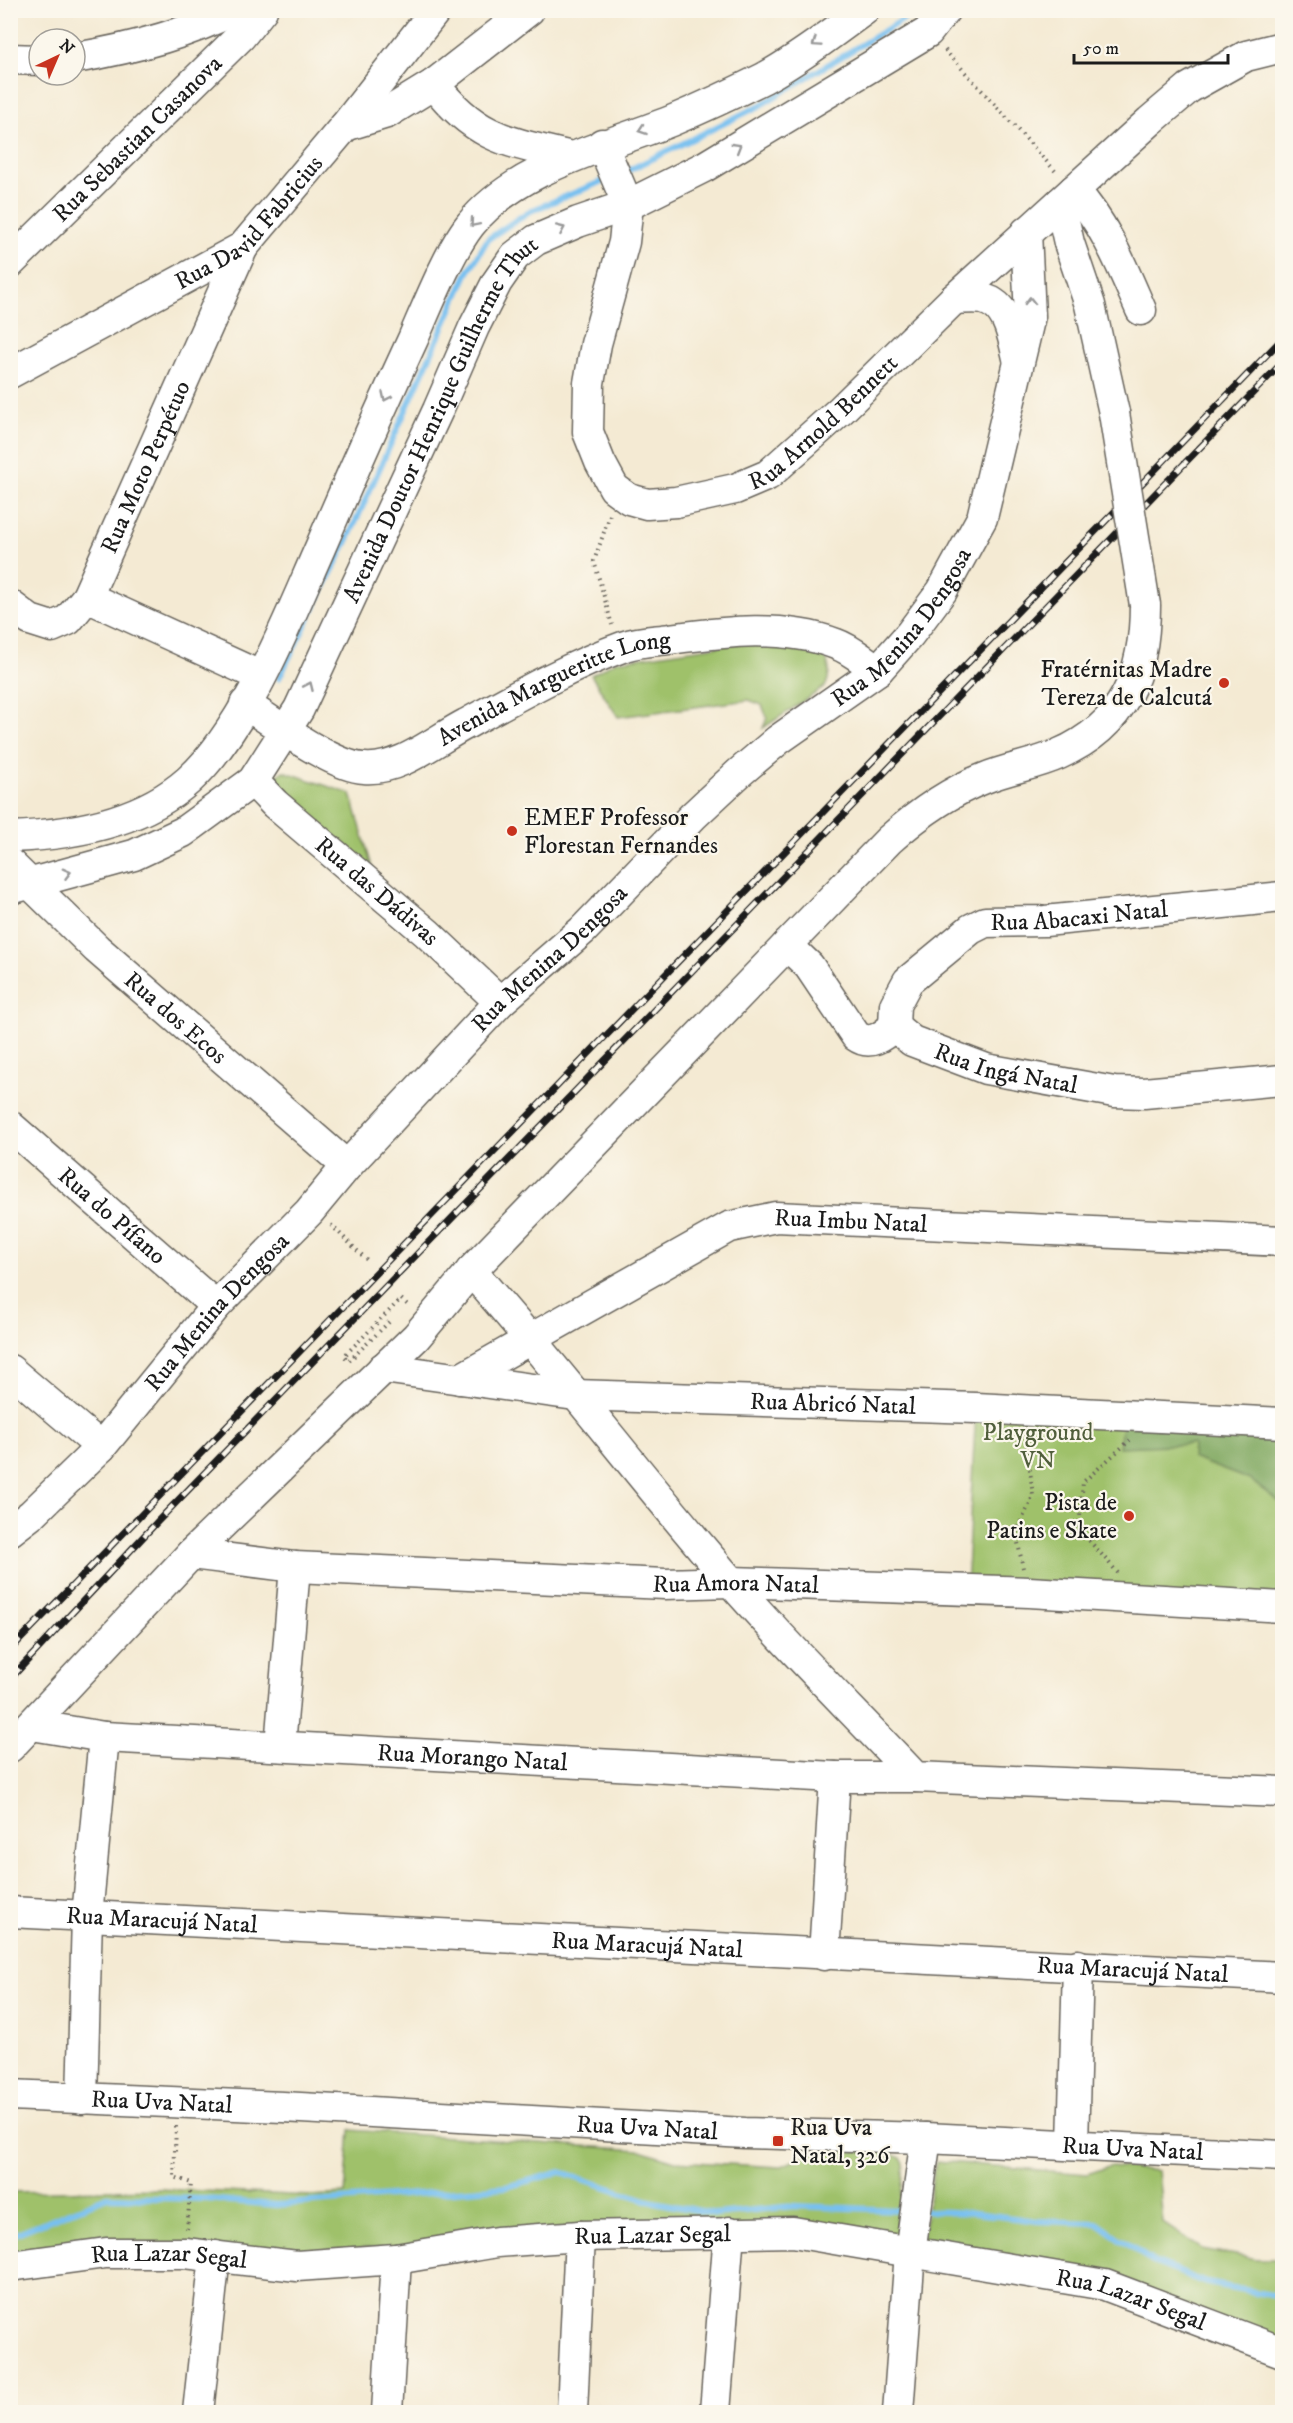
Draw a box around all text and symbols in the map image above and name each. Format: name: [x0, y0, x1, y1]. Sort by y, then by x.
north arrow: [27, 27, 87, 87]
scale bar: [1074, 27, 1228, 65]
text: N: [55, 35, 78, 59]
one-way arrow: [812, 36, 823, 47]
text: 50 m: [1083, 38, 1119, 60]
street label: Rua Sebastian Casanova: [47, 48, 229, 229]
one-way arrow: [637, 123, 648, 136]
one-way arrow: [731, 143, 741, 155]
street label: Rua David Fabricius: [170, 149, 330, 297]
one-way arrow: [470, 217, 481, 227]
one-way arrow: [555, 225, 566, 237]
street label: Avenida Doutor Henrique Guilherme Thut: [337, 230, 545, 608]
one-way arrow: [1024, 296, 1036, 305]
street label: Rua Arnold Bennett: [744, 348, 905, 497]
street label: Rua Moto Perpétuo: [94, 376, 198, 558]
one-way arrow: [381, 391, 393, 402]
street label: Rua Menina Dengosa: [826, 542, 979, 714]
street label: Avenida Margueritte Long: [432, 625, 672, 753]
place label: Fratérnitas Madre Tereza de Calcutá: [1040, 655, 1213, 713]
marker: Fratérnitas Madre Tereza de Calcutá: [1217, 676, 1231, 690]
one-way arrow: [302, 682, 314, 693]
place label: EMEF Professor Florestan Fernandes: [524, 803, 718, 861]
marker: EMEF Professor Florestan Fernandes: [505, 824, 519, 838]
street label: Rua das Dádivas: [308, 831, 445, 953]
one-way arrow: [61, 868, 72, 880]
street label: Rua Menina Dengosa: [465, 878, 635, 1039]
street label: Rua Abacaxi Natal: [990, 895, 1170, 938]
street label: Rua dos Ecos: [117, 965, 233, 1071]
street label: Rua Ingá Natal: [930, 1037, 1081, 1101]
street label: Rua do Pífano: [52, 1161, 172, 1272]
street label: Rua Imbu Natal: [774, 1203, 929, 1240]
street label: Rua Menina Dengosa: [138, 1226, 297, 1398]
street label: Rua Abricó Natal: [749, 1387, 917, 1422]
park label: Playground VN: [983, 1418, 1093, 1476]
place label: Pista de Patins e Skate: [986, 1488, 1117, 1546]
marker: Pista de Patins e Skate: [1122, 1509, 1136, 1523]
street label: Rua Amora Natal: [652, 1568, 820, 1601]
street label: Rua Morango Natal: [376, 1738, 569, 1778]
street label: Rua Maracujá Natal: [65, 1901, 259, 1941]
street label: Rua Maracujá Natal: [551, 1926, 744, 1965]
street label: Rua Maracujá Natal: [1036, 1950, 1230, 1990]
street label: Rua Uva Natal: [90, 2085, 234, 2121]
street label: Rua Uva Natal: [576, 2110, 719, 2147]
place label: Rua Uva Natal, 326: [790, 2113, 891, 2171]
street label: Rua Uva Natal: [1061, 2131, 1205, 2168]
marker: Rua Uva Natal, 326: [771, 2134, 785, 2148]
street label: Rua Lazar Segal: [574, 2219, 732, 2252]
street label: Rua Lazar Segal: [89, 2239, 249, 2276]
street label: Rua Lazar Segal: [1054, 2263, 1211, 2338]

